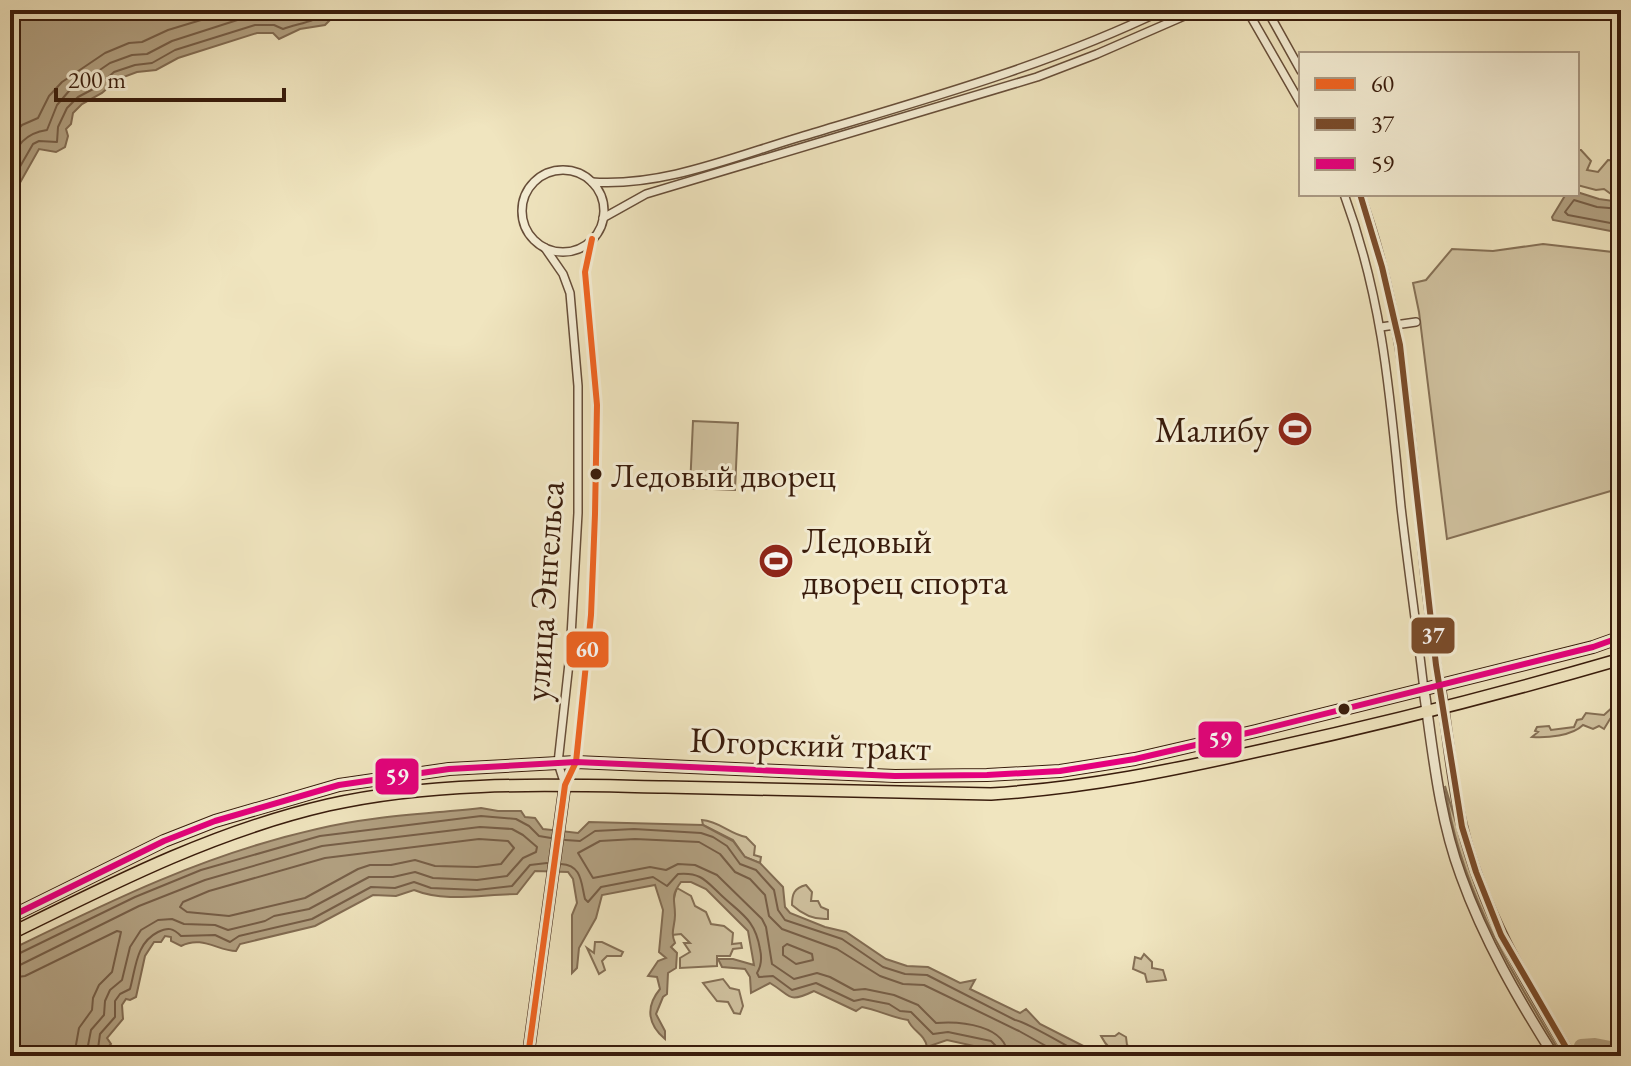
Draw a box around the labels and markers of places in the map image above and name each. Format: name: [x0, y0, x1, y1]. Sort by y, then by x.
place label: Малибу: [1155, 406, 1269, 453]
sports icon: Малибу: [1276, 410, 1314, 448]
place label: Ледовый дворец: [611, 453, 836, 497]
marker: Ледовый дворец: [588, 466, 604, 482]
place label: Ледовый дворец спорта: [802, 517, 1008, 605]
sports icon: Ледовый дворец спорта: [757, 542, 795, 580]
unlabelled marker: [1336, 701, 1352, 717]

